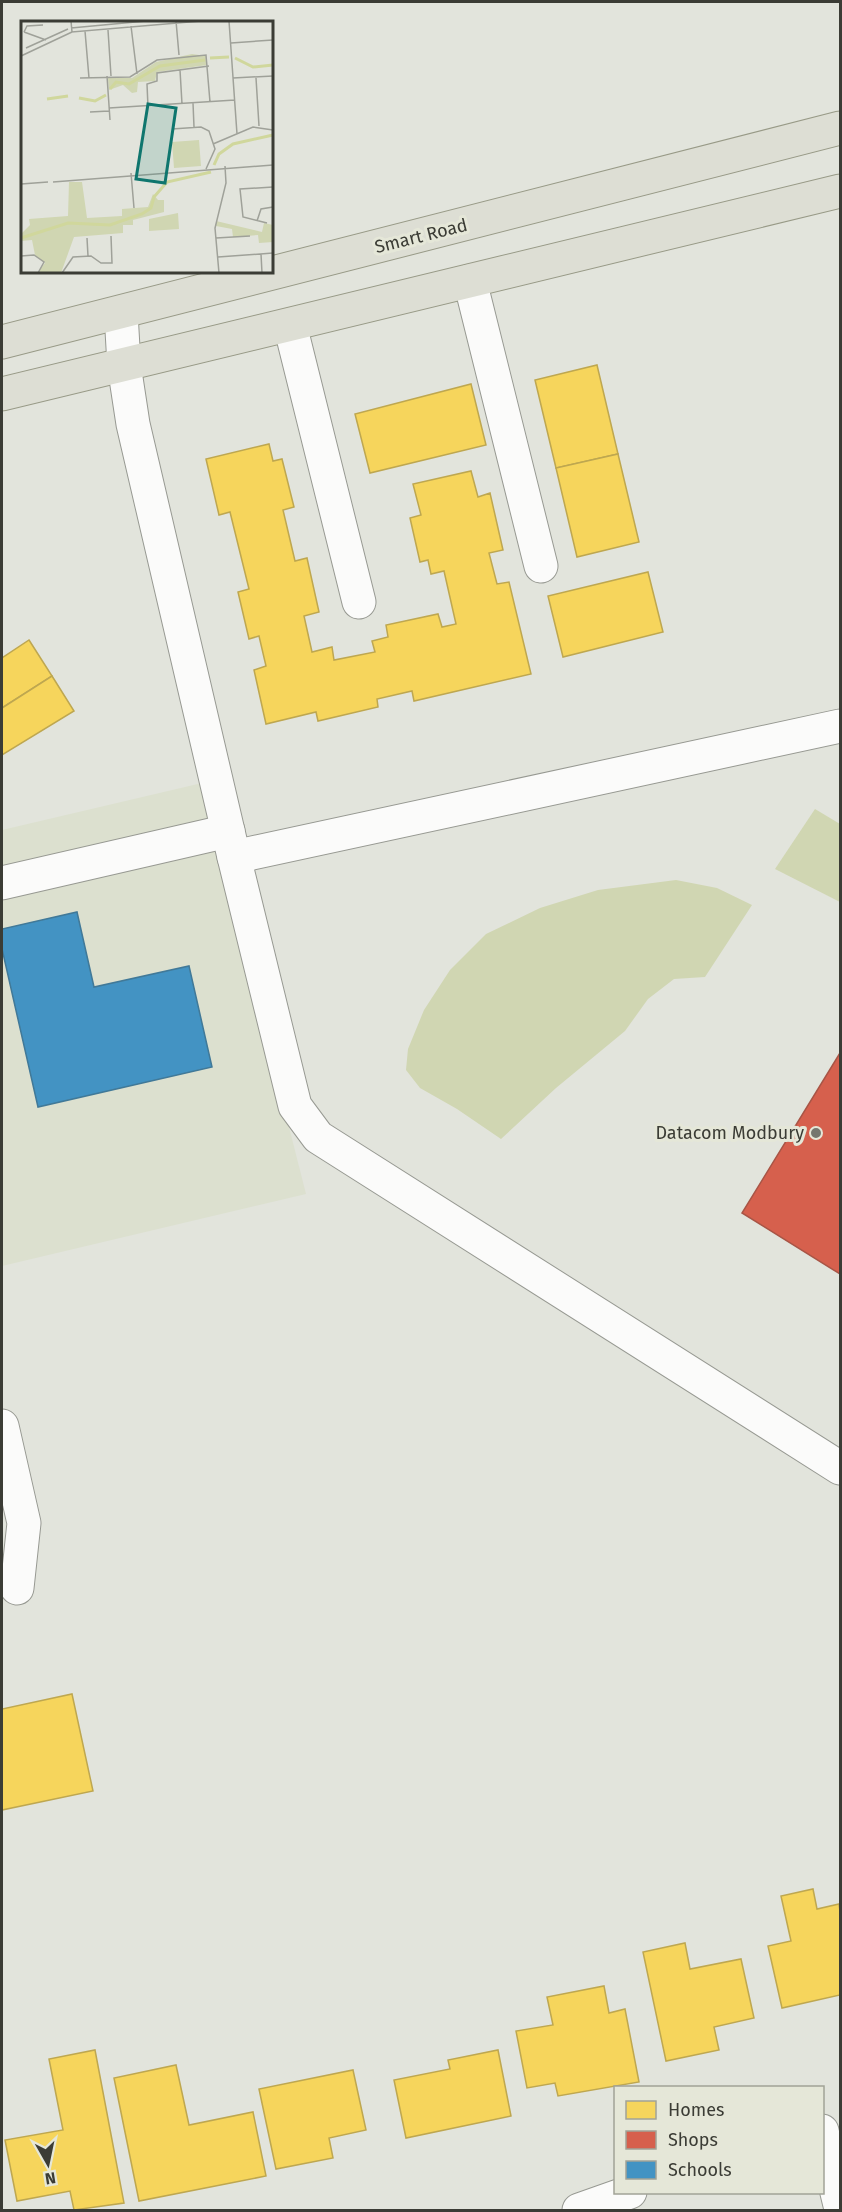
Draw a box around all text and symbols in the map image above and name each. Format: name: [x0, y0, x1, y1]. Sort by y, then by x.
inset map: [21, 21, 273, 273]
street label: Smart Road: [372, 214, 470, 258]
place label: Datacom Modbury: [655, 1122, 804, 1144]
marker: Datacom Modbury: [809, 1126, 823, 1140]
legend: [614, 2086, 824, 2194]
text: Homes: [668, 2099, 724, 2121]
text: Shops: [668, 2129, 718, 2151]
north arrow: [18, 2134, 78, 2194]
text: Schools: [668, 2159, 732, 2181]
text: N: [44, 2168, 57, 2189]

